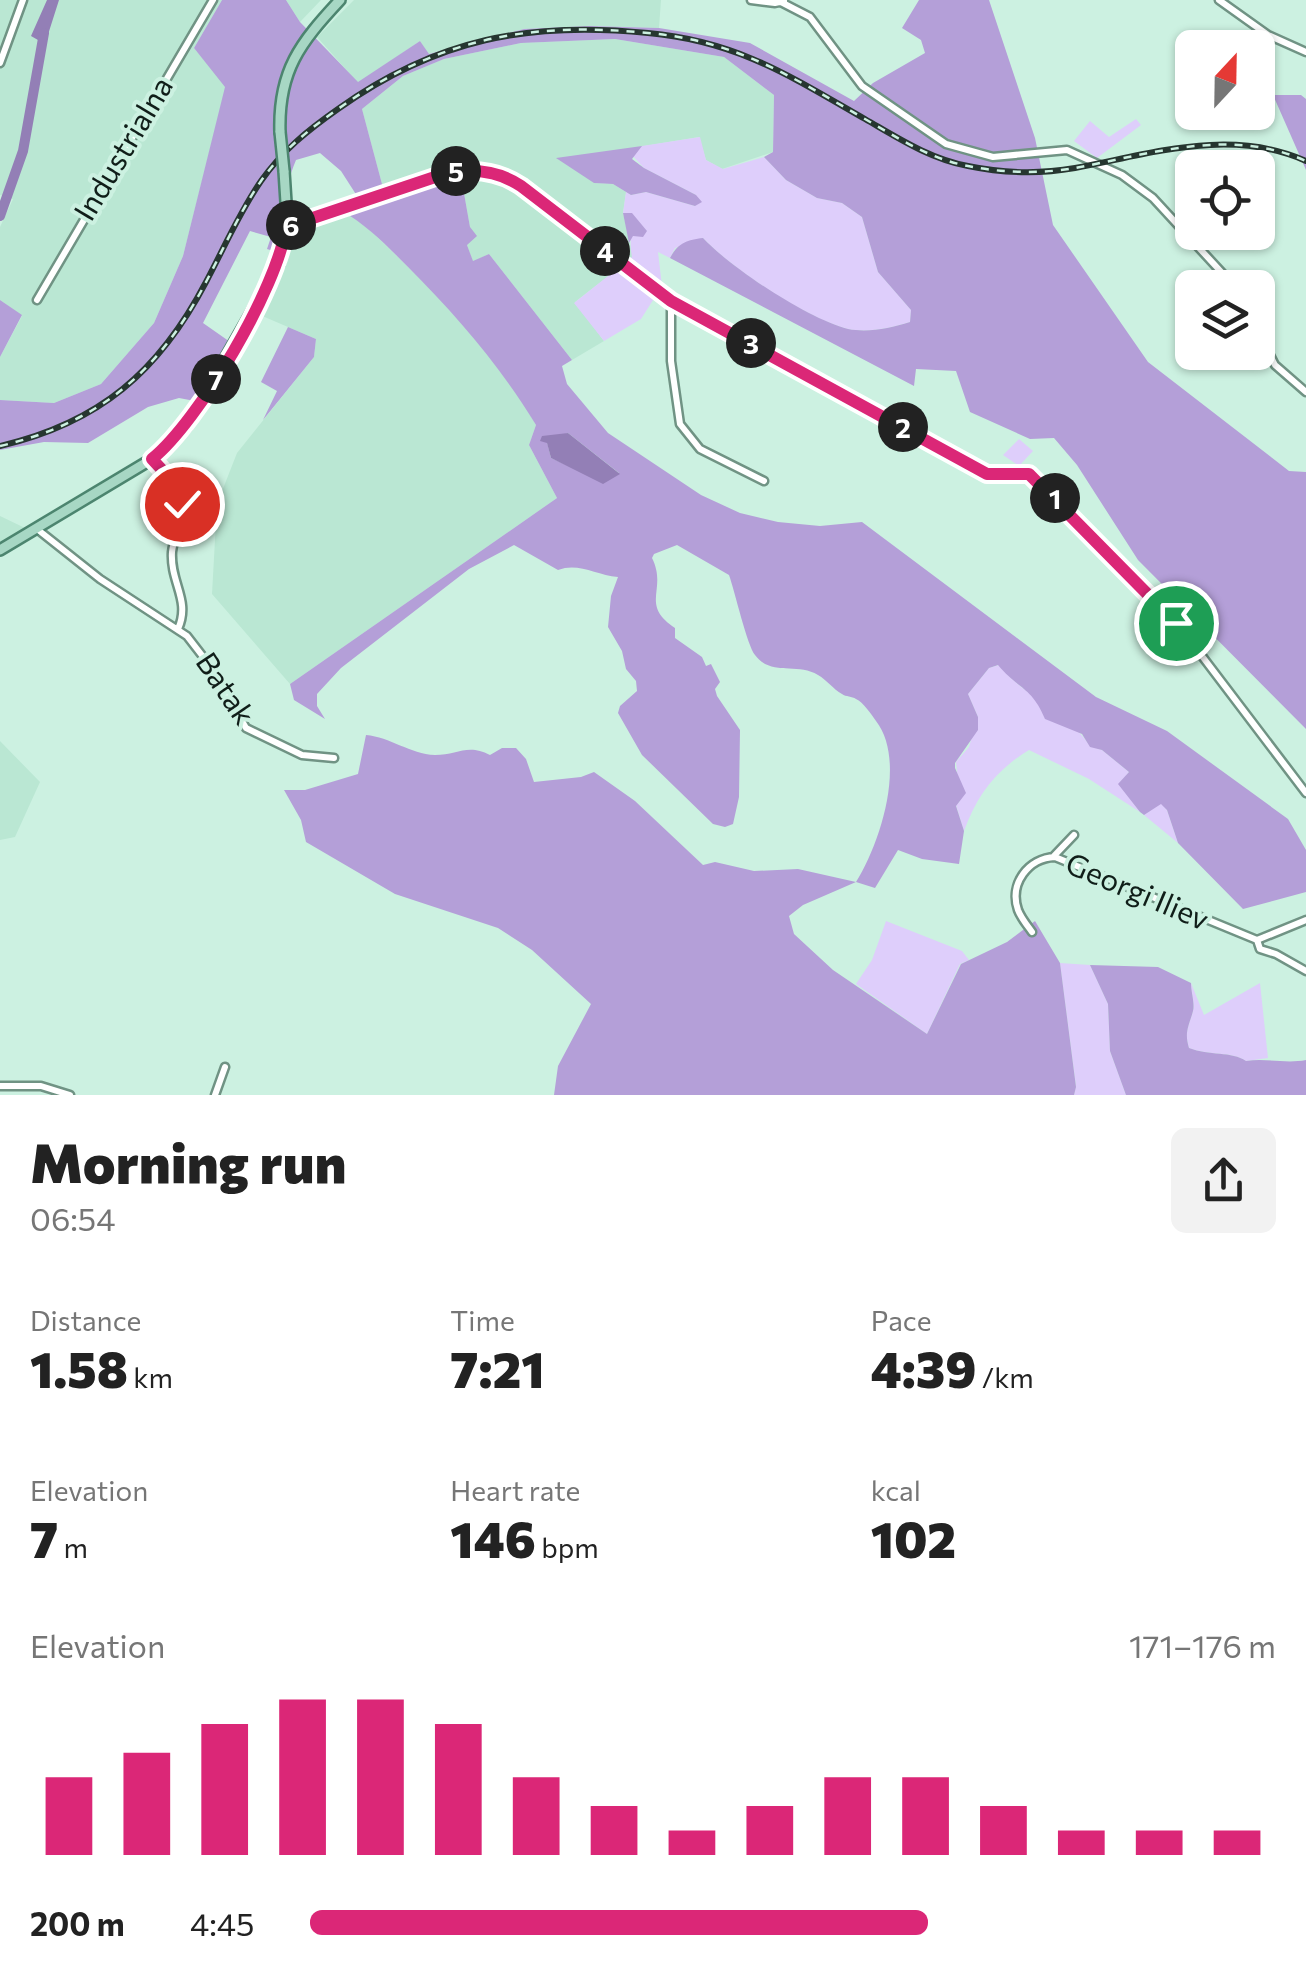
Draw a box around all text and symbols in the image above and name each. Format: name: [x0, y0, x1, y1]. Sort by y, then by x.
north arrow: [1175, 30, 1275, 130]
map controls: [1175, 30, 1275, 370]
street label: Industrialna: [64, 69, 179, 226]
pin: 5: [431, 146, 481, 196]
button: locate: [1175, 150, 1275, 250]
text: 5: [448, 154, 464, 188]
pin: 6: [266, 200, 316, 250]
text: 6: [282, 208, 300, 242]
pin: 4: [580, 226, 630, 276]
text: 4: [596, 234, 614, 268]
button: layers: [1175, 270, 1275, 370]
pin: 3: [726, 318, 776, 368]
text: 3: [743, 326, 759, 360]
pin: 7: [191, 354, 241, 404]
text: 7: [208, 362, 224, 396]
pin: 2: [878, 402, 928, 452]
text: 2: [895, 410, 911, 444]
pin: [140, 462, 225, 547]
pin: 1: [1030, 473, 1080, 523]
icon: check: [155, 477, 210, 532]
text: 1: [1049, 481, 1061, 515]
pin: [1134, 581, 1219, 666]
icon: arrive: [1149, 596, 1204, 651]
street label: Batak: [190, 644, 265, 731]
street label: Georgi Iliev: [1061, 843, 1215, 936]
text: Morning run: [30, 1127, 346, 1194]
button: share: [1171, 1128, 1276, 1233]
text: 06:54: [30, 1198, 115, 1238]
text: Distance: [30, 1303, 141, 1337]
text: Time: [450, 1303, 515, 1337]
text: Pace: [871, 1303, 932, 1337]
text: 1.58: [30, 1337, 128, 1398]
text: 7:21: [450, 1337, 545, 1398]
text: 4:39: [871, 1337, 976, 1398]
text: km: [128, 1360, 173, 1394]
text: /km: [976, 1360, 1034, 1394]
text: Elevation: [30, 1473, 148, 1507]
text: Heart rate: [450, 1473, 580, 1507]
text: kcal: [871, 1473, 921, 1507]
text: 7: [30, 1507, 58, 1568]
text: 146: [450, 1507, 536, 1568]
text: 102: [871, 1507, 956, 1568]
text: m: [58, 1530, 88, 1564]
text: bpm: [536, 1530, 599, 1564]
text: Elevation: [30, 1625, 165, 1665]
text: 171–176 m: [1129, 1625, 1276, 1665]
text: 200 m: [30, 1903, 125, 1943]
text: 4:45: [190, 1903, 254, 1943]

